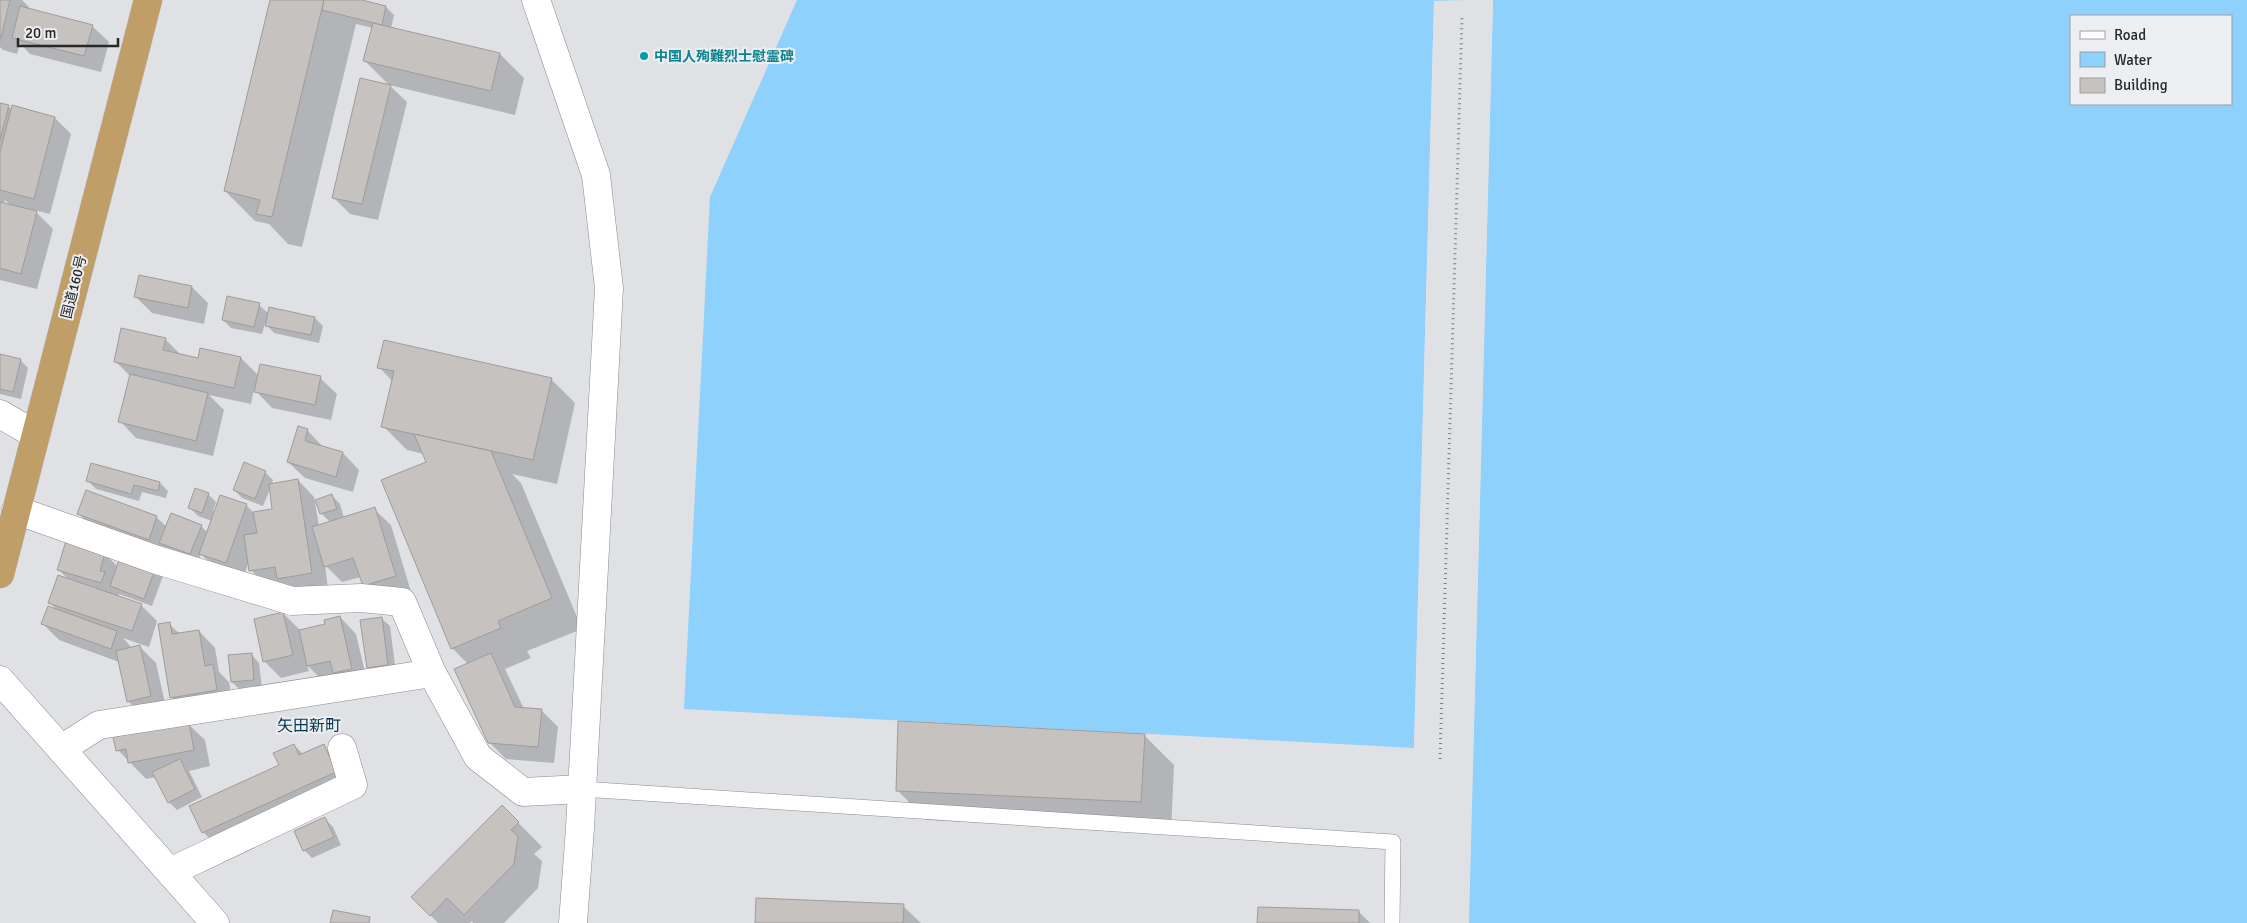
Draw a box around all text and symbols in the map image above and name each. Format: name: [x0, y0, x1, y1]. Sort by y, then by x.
scale bar: [18, 15, 118, 47]
legend: [2070, 15, 2232, 105]
text: 20 m: [25, 24, 56, 42]
text: Road: [2114, 26, 2146, 44]
place label: 中国人殉難烈士慰霊碑: [654, 48, 794, 65]
marker: 中国人殉難烈士慰霊碑: [638, 50, 650, 62]
text: Water: [2114, 51, 2152, 69]
text: Building: [2114, 76, 2168, 94]
street label: 国道160号: [58, 254, 90, 320]
district label: 矢田新町: [277, 716, 341, 736]

